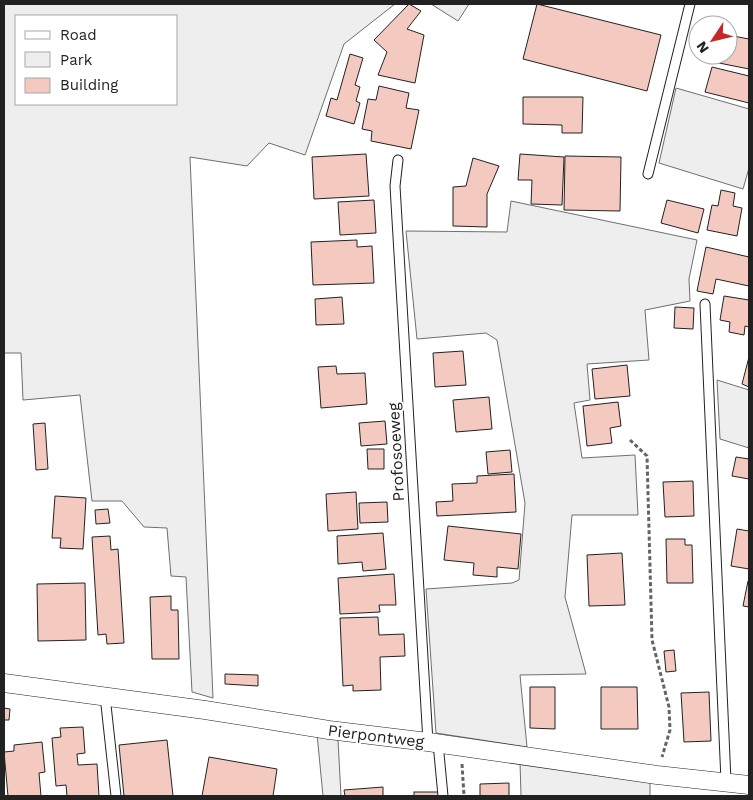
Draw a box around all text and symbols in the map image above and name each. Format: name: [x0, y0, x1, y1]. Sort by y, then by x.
legend: [15, 15, 178, 105]
north arrow: [688, 15, 738, 65]
text: Road: [60, 26, 97, 44]
text: N: [693, 39, 712, 56]
text: Park: [60, 51, 93, 69]
text: Building: [60, 76, 118, 94]
street label: Profosoeweg: [384, 402, 408, 502]
street label: Pierpontweg: [327, 721, 426, 751]

